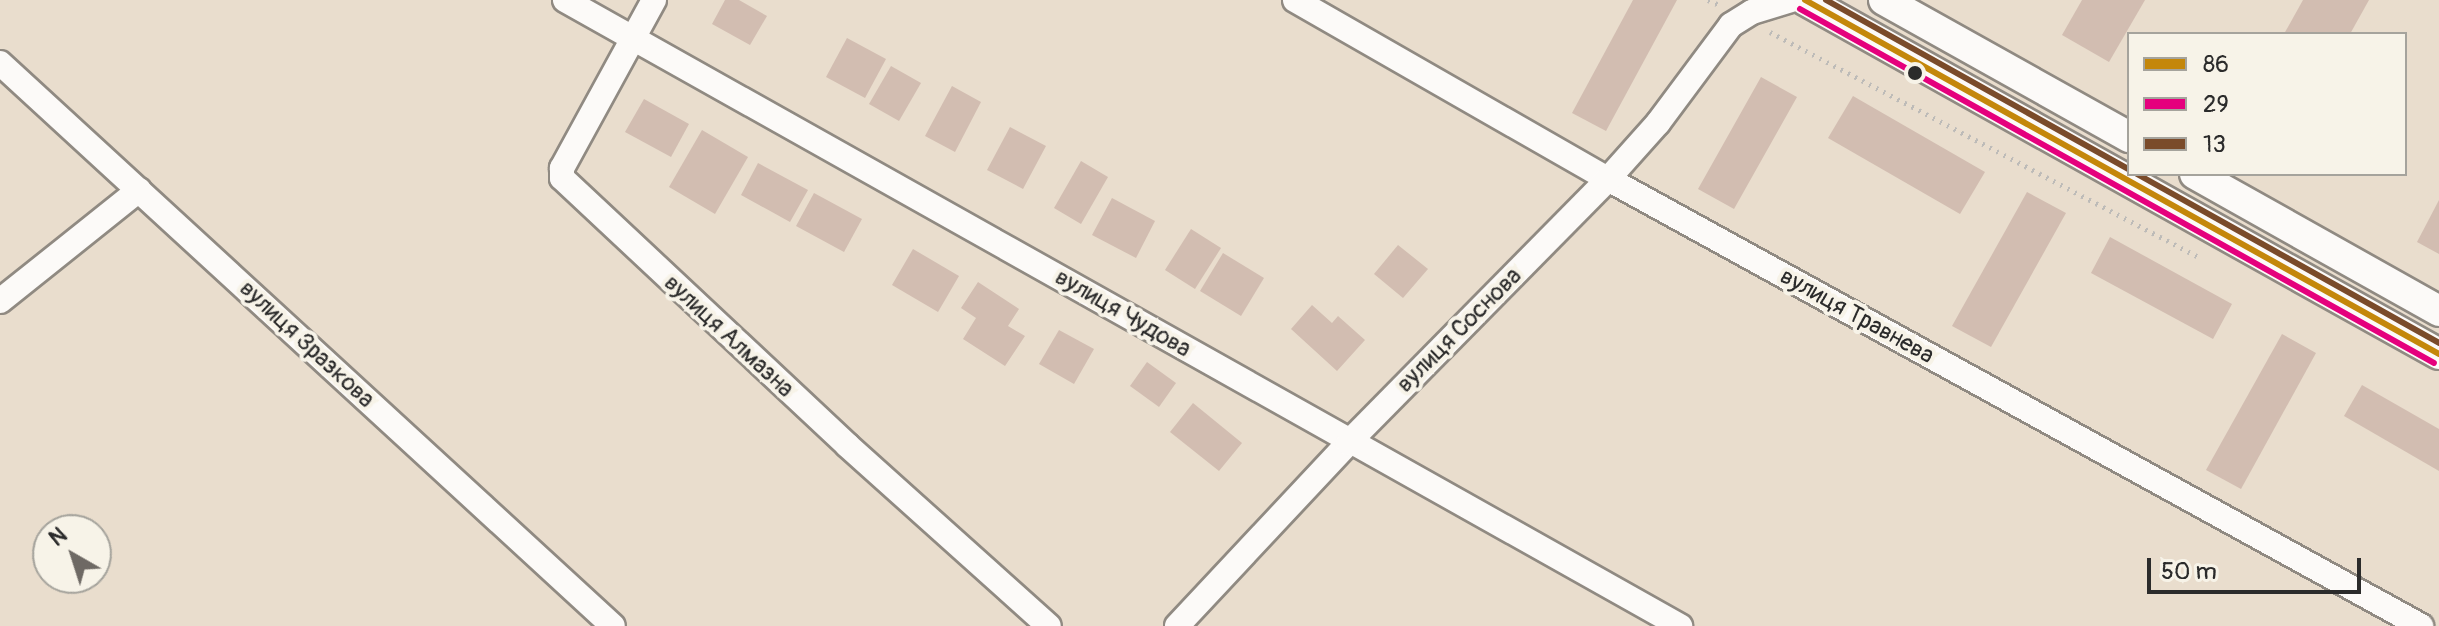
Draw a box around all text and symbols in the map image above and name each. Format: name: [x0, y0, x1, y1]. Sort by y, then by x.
legend: [2127, 32, 2407, 176]
text: 86: [2203, 50, 2229, 79]
unlabelled marker: [1907, 65, 1923, 81]
text: 29: [2203, 90, 2229, 119]
text: 13: [2203, 130, 2226, 159]
street label: вулиця Соснова: [1391, 262, 1527, 398]
street label: вулиця Травнева: [1775, 262, 1939, 370]
street label: вулиця Чудова: [1050, 263, 1196, 363]
street label: вулиця Алмазна: [658, 269, 800, 403]
street label: вулиця Зразкова: [234, 274, 380, 414]
north arrow: [32, 514, 112, 594]
text: N: [44, 521, 73, 552]
scale bar: [2151, 542, 2365, 592]
text: 50 m: [2161, 557, 2217, 586]

